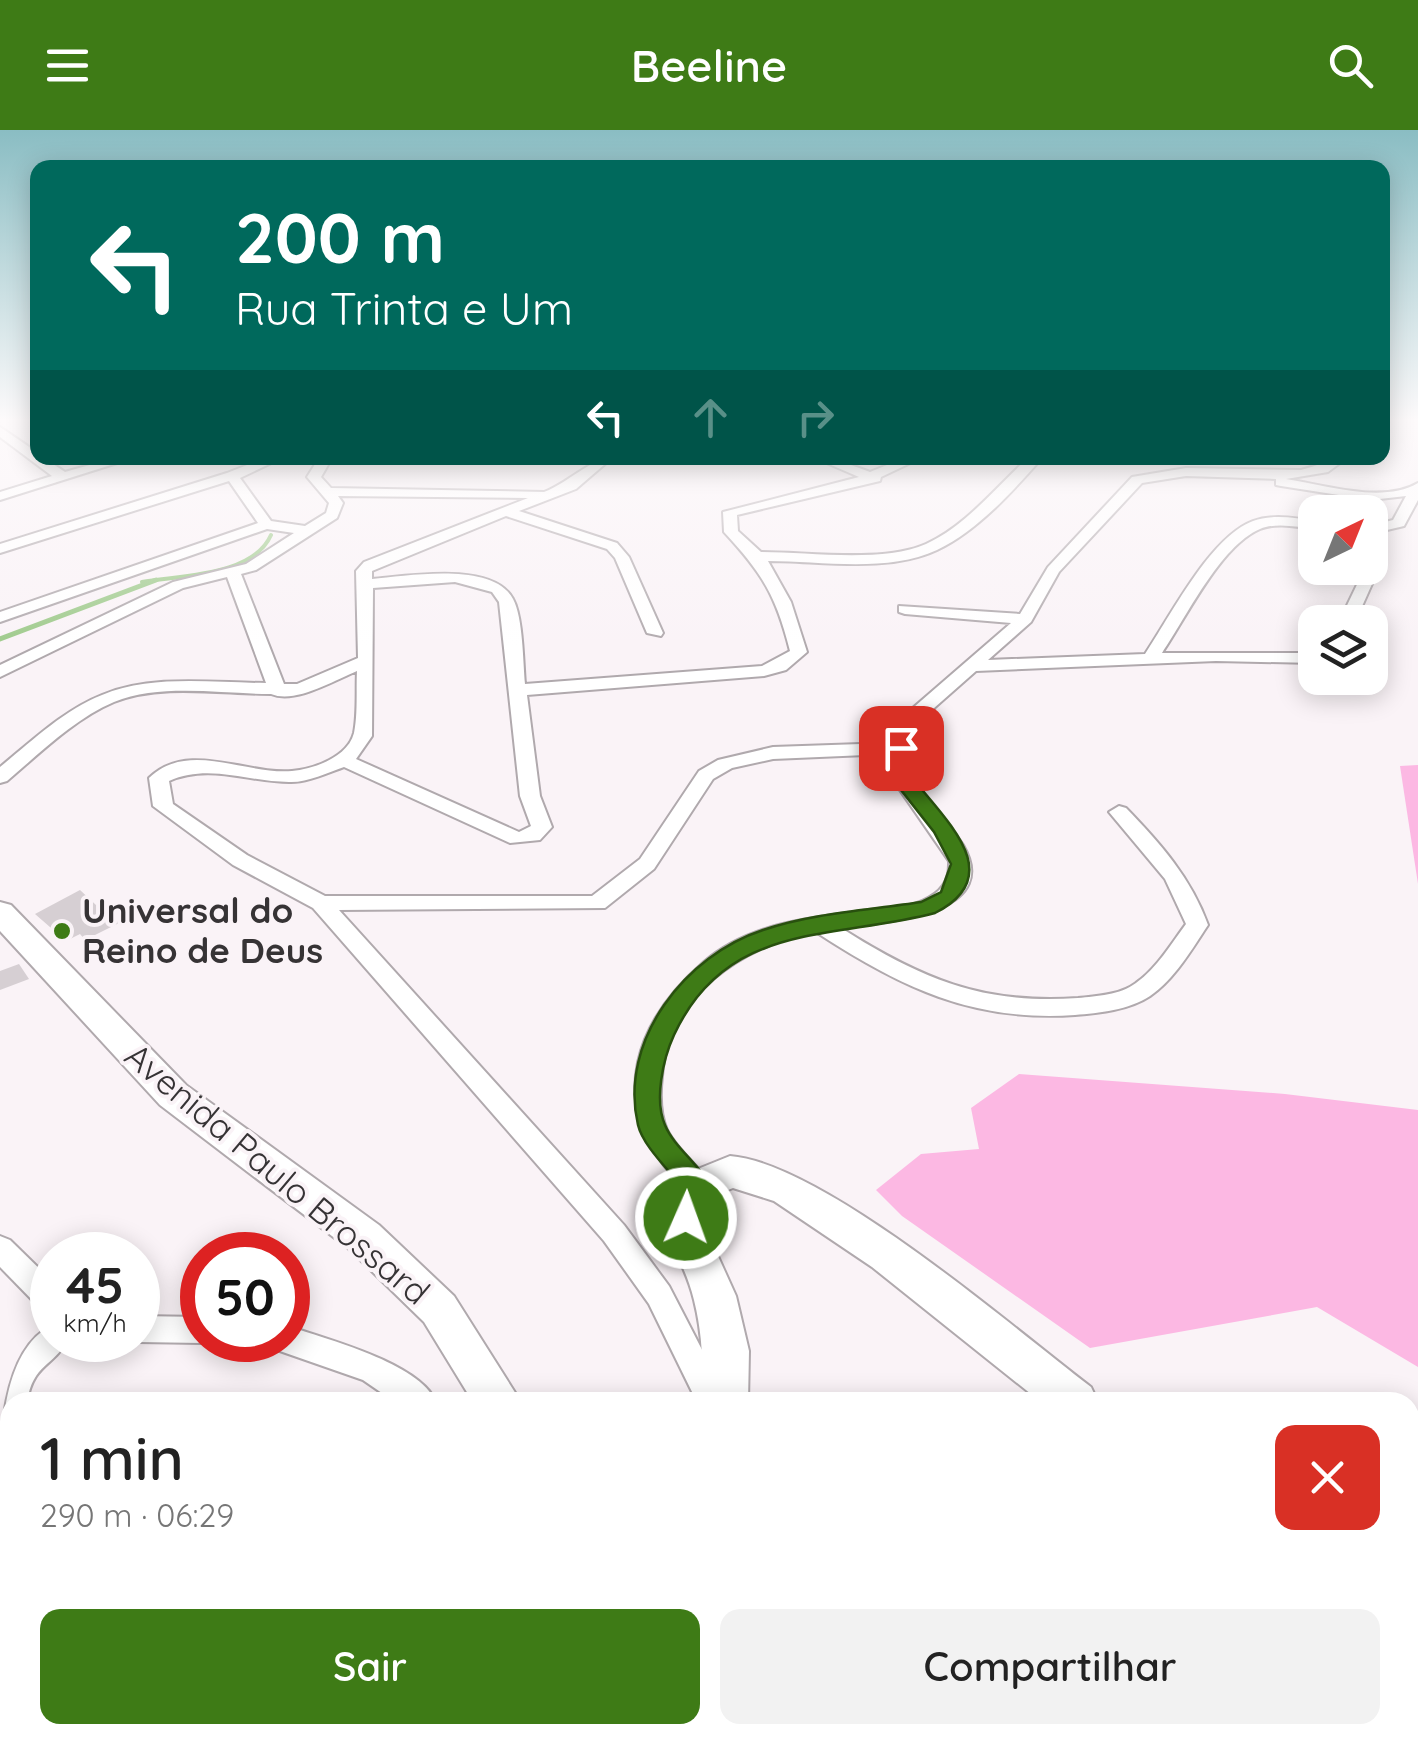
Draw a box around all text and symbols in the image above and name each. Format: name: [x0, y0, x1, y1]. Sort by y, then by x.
text: Beeline: [631, 37, 787, 93]
icon: menu: [40, 38, 95, 93]
icon: search: [1323, 38, 1378, 93]
text: 200 m: [235, 193, 445, 281]
icon: left: [70, 200, 200, 330]
text: Rua Trinta e Um: [235, 280, 573, 336]
icon: left: [578, 390, 633, 445]
icon: ahead: [683, 390, 738, 445]
icon: right: [788, 390, 843, 445]
north arrow: [1298, 495, 1388, 585]
map controls: [1298, 495, 1388, 695]
button: layers: [1298, 605, 1388, 695]
pin: [859, 706, 944, 791]
icon: arrive: [874, 721, 929, 776]
place label: Universal do Reino de Deus: [82, 888, 323, 972]
marker: Universal do Reino de Deus: [51, 920, 73, 942]
street label: Avenida Paulo Brossard: [116, 1033, 439, 1314]
position arrow: [634, 1166, 738, 1270]
speed limit sign: 50: [180, 1232, 310, 1362]
text: 45: [66, 1253, 124, 1316]
text: km/h: [63, 1307, 127, 1338]
text: 1 min: [40, 1420, 184, 1495]
button: close: [1275, 1425, 1380, 1530]
text: 290 m · 06:29: [40, 1495, 234, 1535]
button: Sair: [40, 1609, 700, 1724]
button: Compartilhar: [720, 1609, 1380, 1724]

